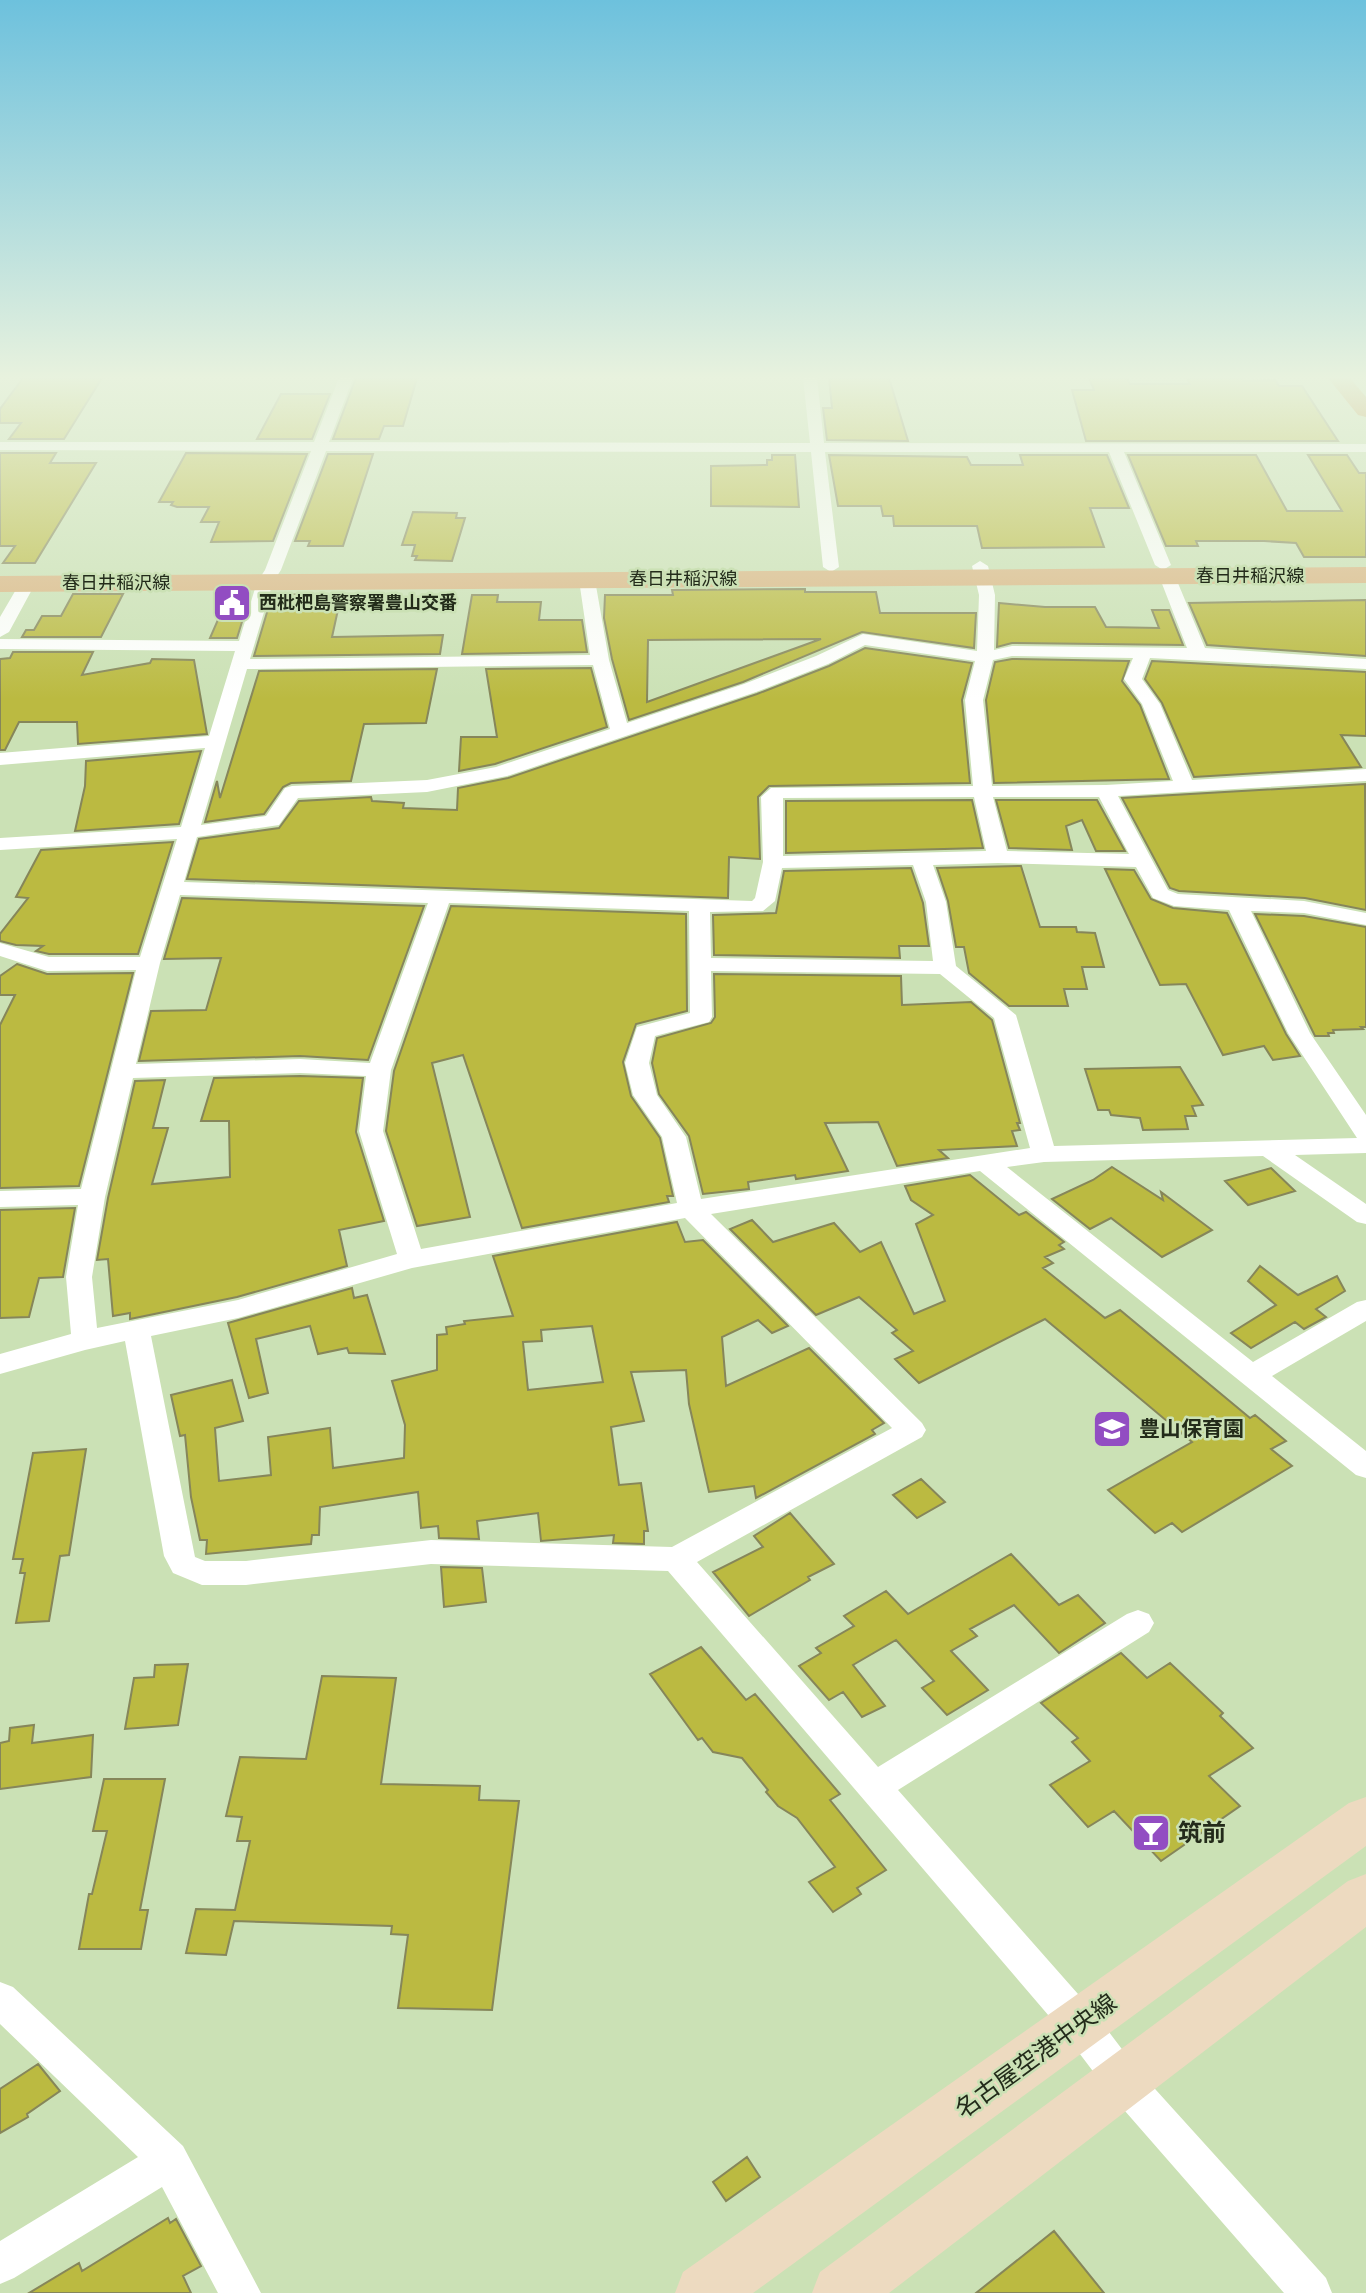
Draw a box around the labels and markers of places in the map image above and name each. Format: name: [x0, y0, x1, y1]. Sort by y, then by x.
public building icon: 西枇杷島警察署豊山交番: [211, 582, 253, 624]
place label: 西枇杷島警察署豊山交番: [259, 591, 457, 615]
school or university icon: 豊山保育園: [1091, 1408, 1133, 1450]
place label: 豊山保育園: [1139, 1415, 1244, 1443]
bar icon: 筑前: [1130, 1812, 1172, 1854]
place label: 筑前: [1178, 1817, 1226, 1848]

